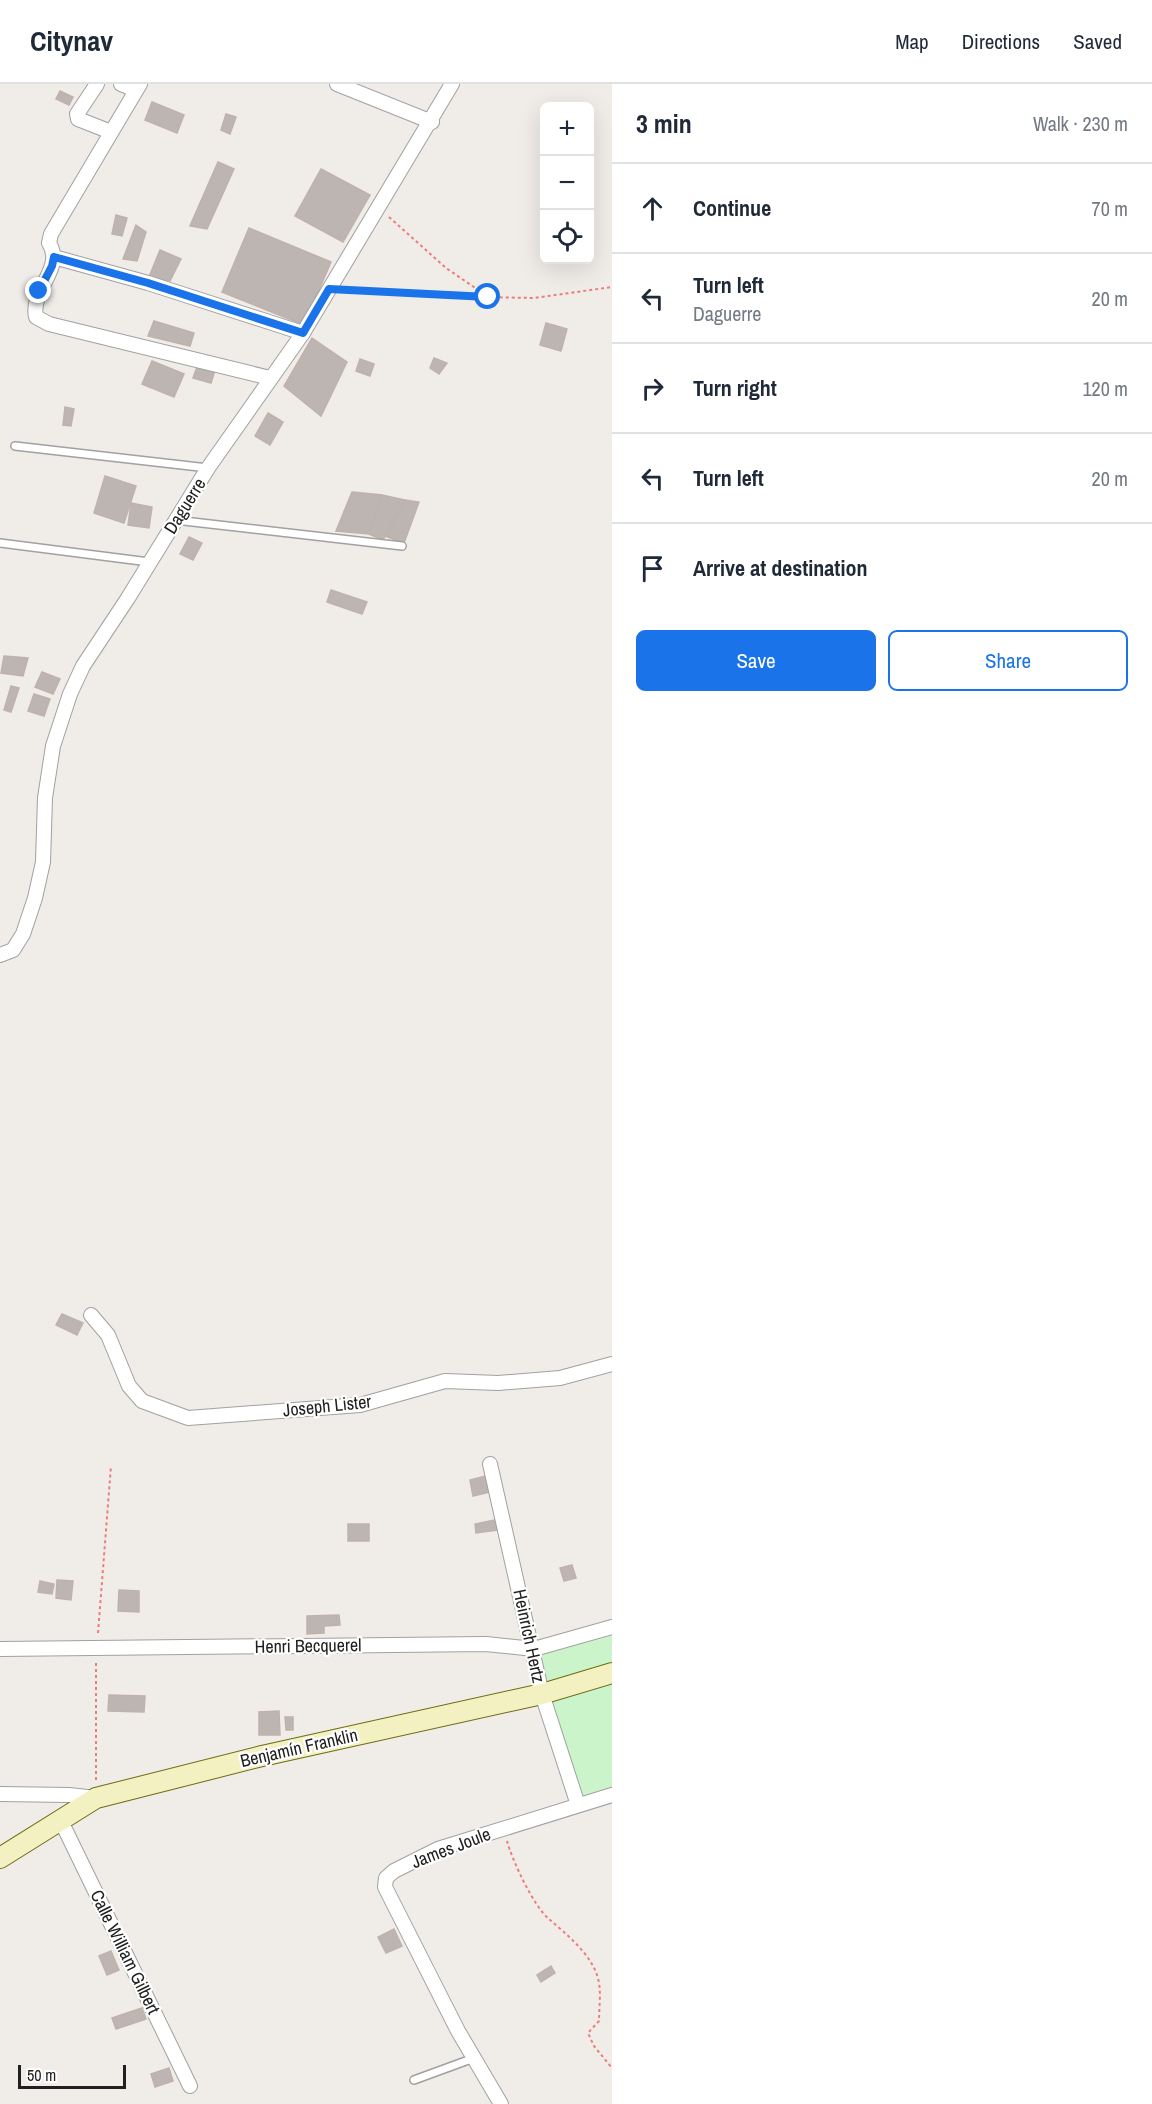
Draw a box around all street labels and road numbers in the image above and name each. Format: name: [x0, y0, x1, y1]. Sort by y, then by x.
street label: Daguerre: [158, 473, 211, 538]
street label: Joseph Lister: [282, 1388, 372, 1423]
street label: Heinrich Hertz: [507, 1587, 552, 1685]
street label: Henri Becquerel: [254, 1632, 362, 1659]
street label: Benjamín Franklin: [238, 1722, 360, 1773]
street label: James Joule: [408, 1821, 494, 1874]
street label: Calle William Gilbert: [85, 1885, 166, 2018]

